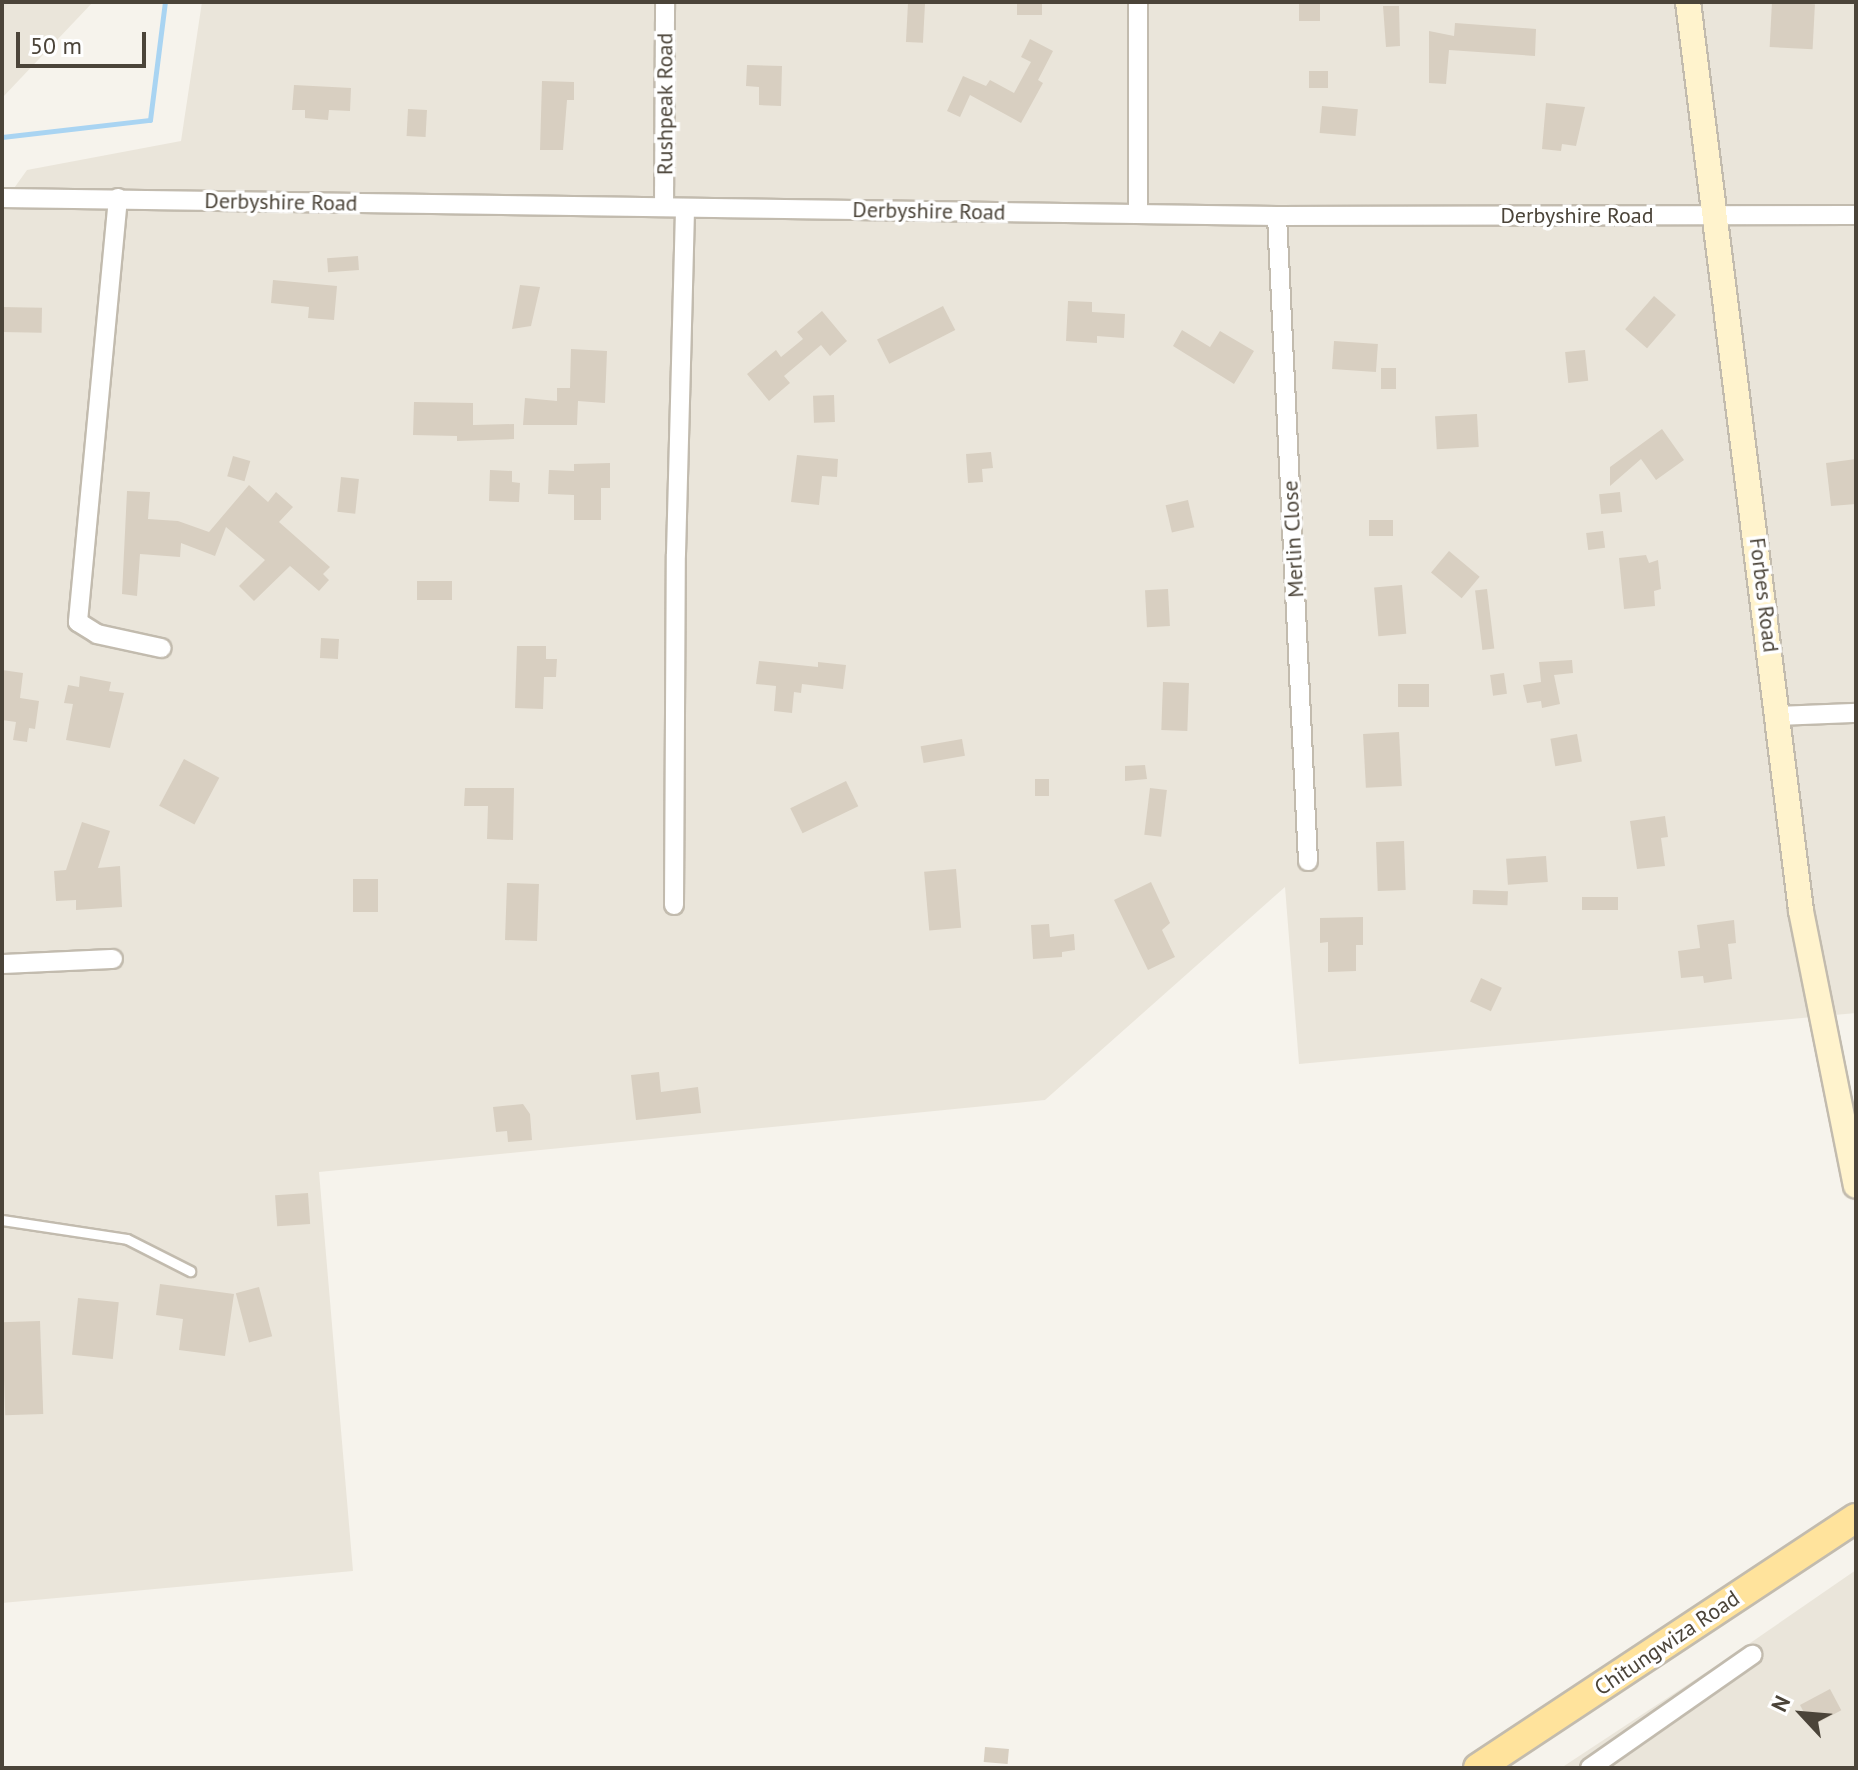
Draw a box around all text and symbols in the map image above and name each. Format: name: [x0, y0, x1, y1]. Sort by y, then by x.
scale bar: [20, 16, 150, 66]
text: 50 m: [30, 30, 82, 61]
street label: Rushpeak Road: [652, 33, 678, 175]
street label: Derbyshire Road: [204, 187, 358, 217]
street label: Derbyshire Road: [852, 196, 1006, 226]
street label: Derbyshire Road: [1500, 203, 1654, 229]
street label: Merlin Close: [1277, 480, 1309, 598]
street label: Forbes Road: [1744, 536, 1784, 654]
street label: Chitungwiza Road: [1590, 1585, 1744, 1701]
north arrow: [1762, 1674, 1842, 1754]
text: N: [1765, 1691, 1796, 1716]

